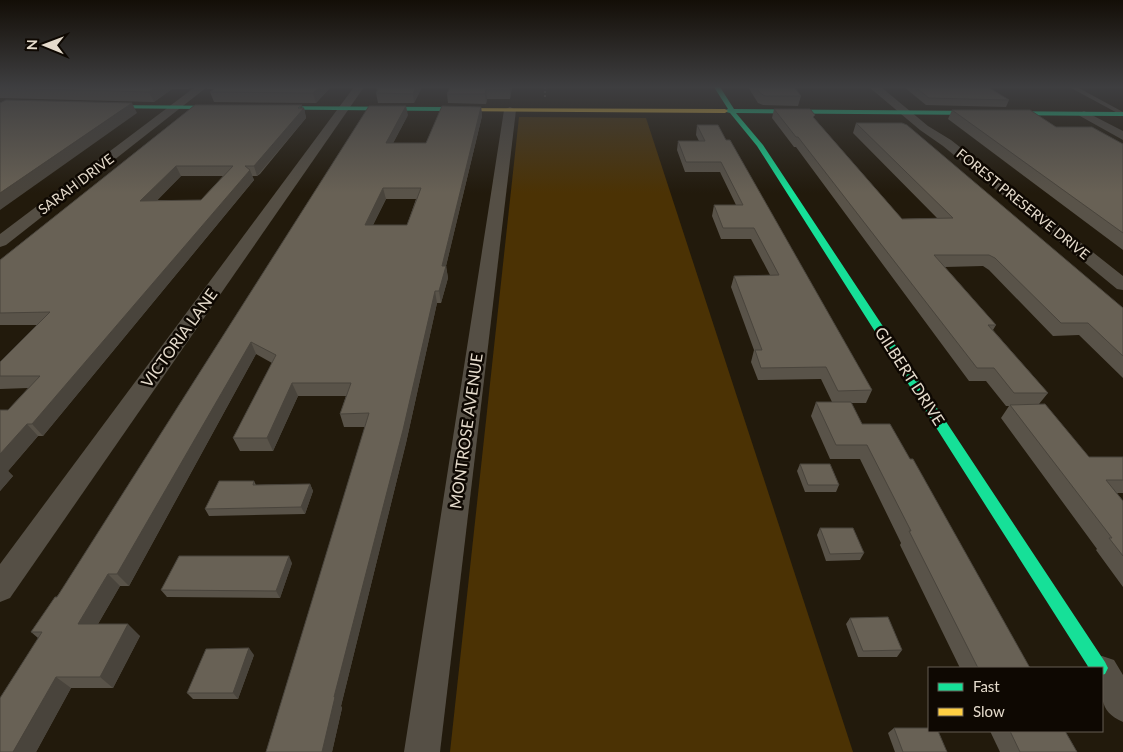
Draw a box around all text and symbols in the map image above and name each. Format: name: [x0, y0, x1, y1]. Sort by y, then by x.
north arrow: [20, 20, 70, 70]
text: N: [23, 39, 40, 50]
street label: FOREST PRESERVE DRIVE: [953, 145, 1093, 263]
street label: SARAH DRIVE: [35, 150, 117, 218]
street label: VICTORIA LANE: [136, 285, 221, 391]
street label: GILBERT DRIVE: [872, 323, 949, 428]
street label: MONTROSE AVENUE: [445, 352, 486, 510]
legend: [928, 667, 1103, 732]
text: Fast: [973, 677, 1000, 695]
text: Slow: [973, 702, 1005, 720]

